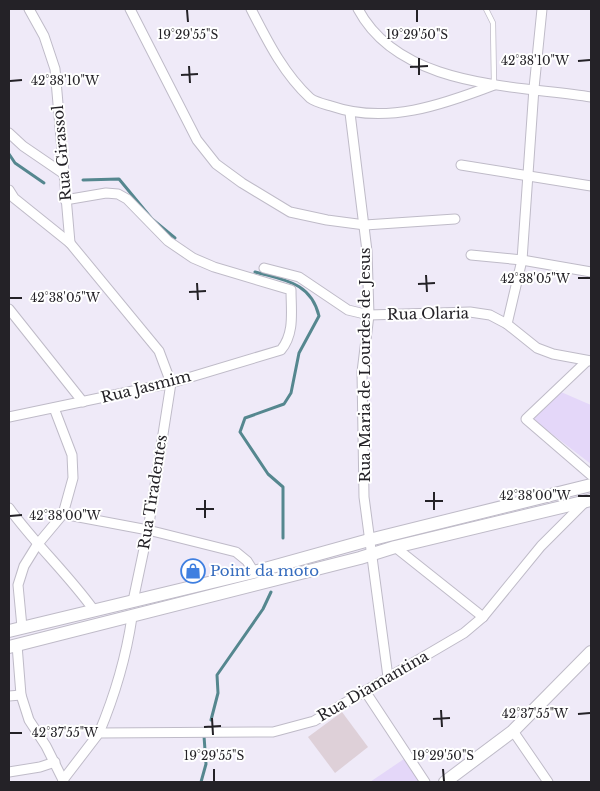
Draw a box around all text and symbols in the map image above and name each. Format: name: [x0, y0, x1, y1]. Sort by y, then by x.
text: 19°29'55"S: [158, 27, 218, 42]
text: 19°29'50"S: [386, 27, 448, 42]
text: 42°38'10"W: [501, 53, 570, 68]
text: 42°38'10"W: [31, 73, 100, 88]
street label: Rua Girassol: [48, 104, 75, 202]
street label: Rua Maria de Lourdes de Jesus: [355, 247, 374, 483]
text: 42°38'05"W: [500, 271, 571, 286]
text: 42°38'05"W: [30, 290, 101, 305]
street label: Rua Olaria: [387, 303, 470, 324]
street label: Rua Jasmim: [99, 366, 193, 407]
street label: Rua Tiradentes: [134, 433, 171, 551]
text: 42°38'00"W: [499, 488, 572, 503]
text: 42°38'00"W: [29, 508, 102, 523]
shop icon: Point da moto: [180, 558, 206, 584]
place label: Point da moto: [210, 561, 319, 580]
street label: Rua Diamantina: [314, 646, 432, 725]
text: 42°37'55"W: [502, 706, 569, 721]
text: 42°37'55"W: [32, 725, 99, 740]
text: 19°29'55"S: [184, 748, 244, 763]
text: 19°29'50"S: [412, 748, 474, 763]

